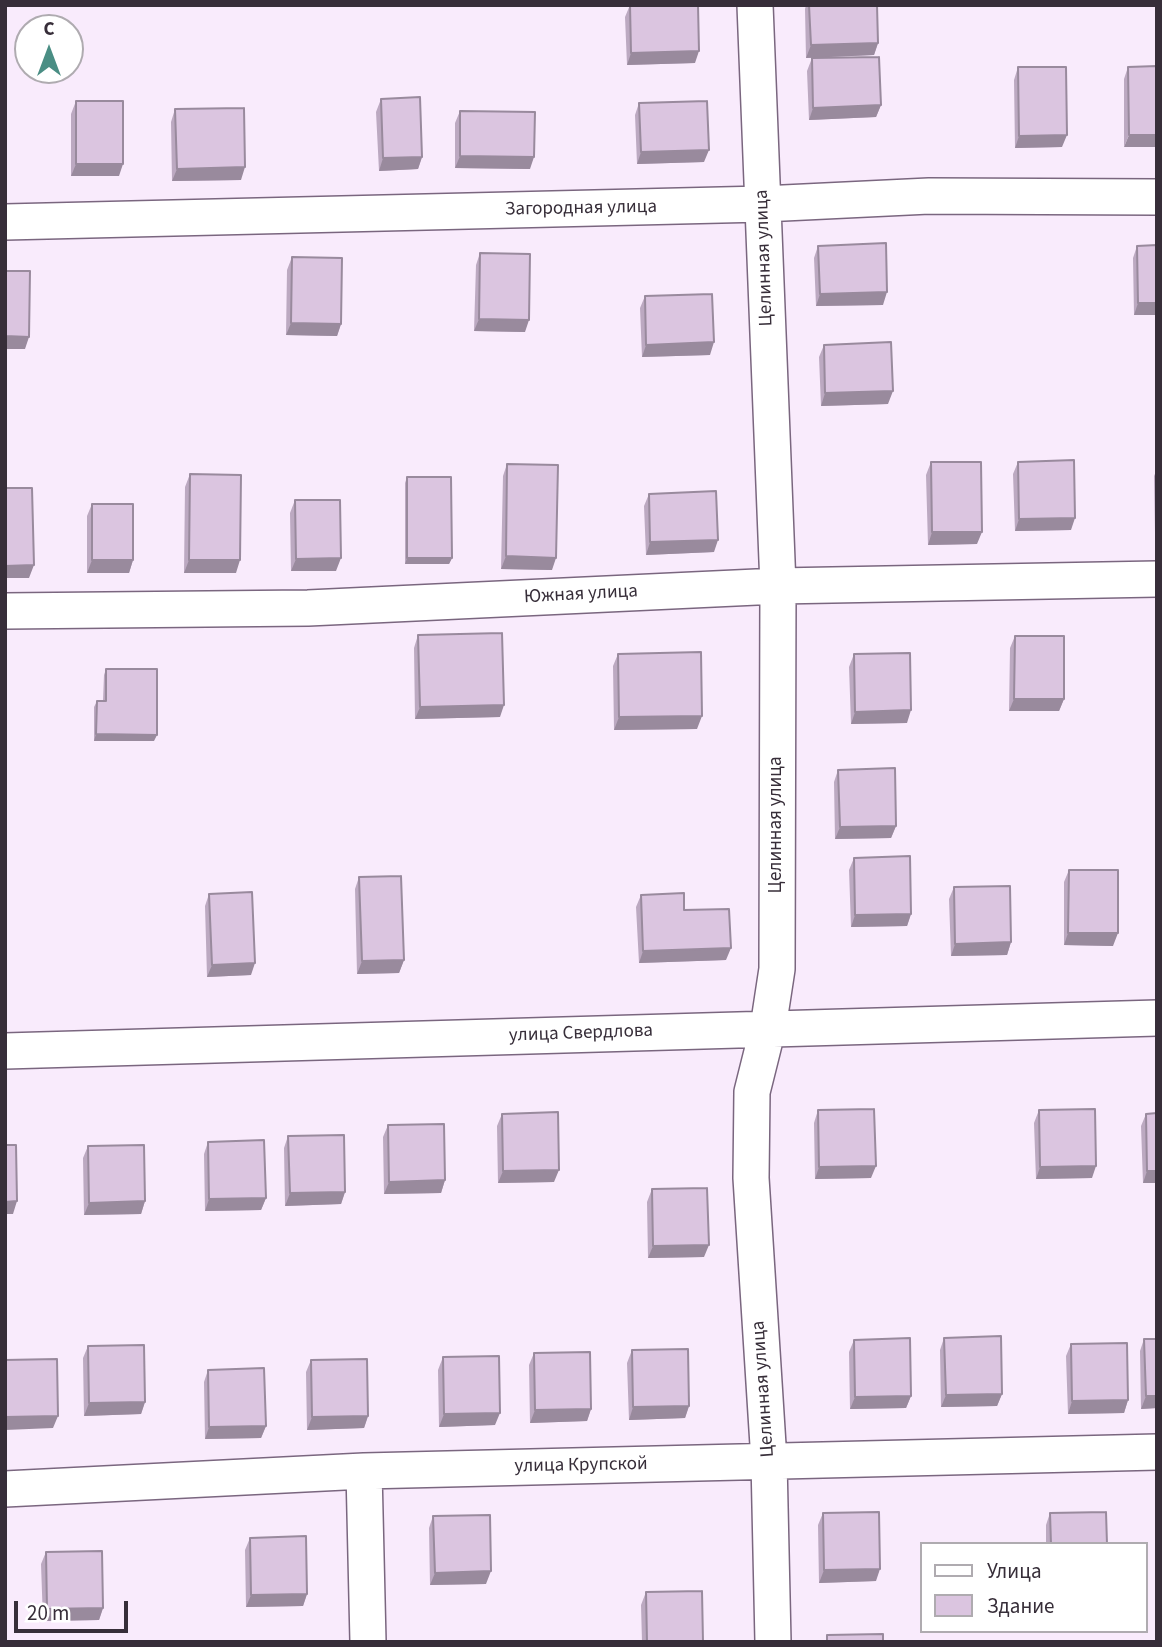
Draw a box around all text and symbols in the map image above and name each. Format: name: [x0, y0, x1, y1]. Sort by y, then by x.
north arrow: [14, 14, 84, 84]
text: С: [43, 16, 55, 43]
street label: Целинная улица: [751, 189, 779, 327]
street label: Загородная улица: [505, 196, 657, 222]
street label: Южная улица: [524, 581, 638, 609]
street label: Целинная улица: [766, 757, 788, 893]
street label: улица Свердлова: [509, 1020, 653, 1048]
street label: Целинная улица: [748, 1320, 780, 1458]
street label: улица Крупской: [514, 1453, 648, 1479]
legend: [920, 1542, 1148, 1633]
text: Улица: [987, 1556, 1042, 1586]
scale bar: [18, 1588, 131, 1632]
text: Здание: [987, 1591, 1055, 1621]
text: 20 m: [27, 1598, 69, 1628]

